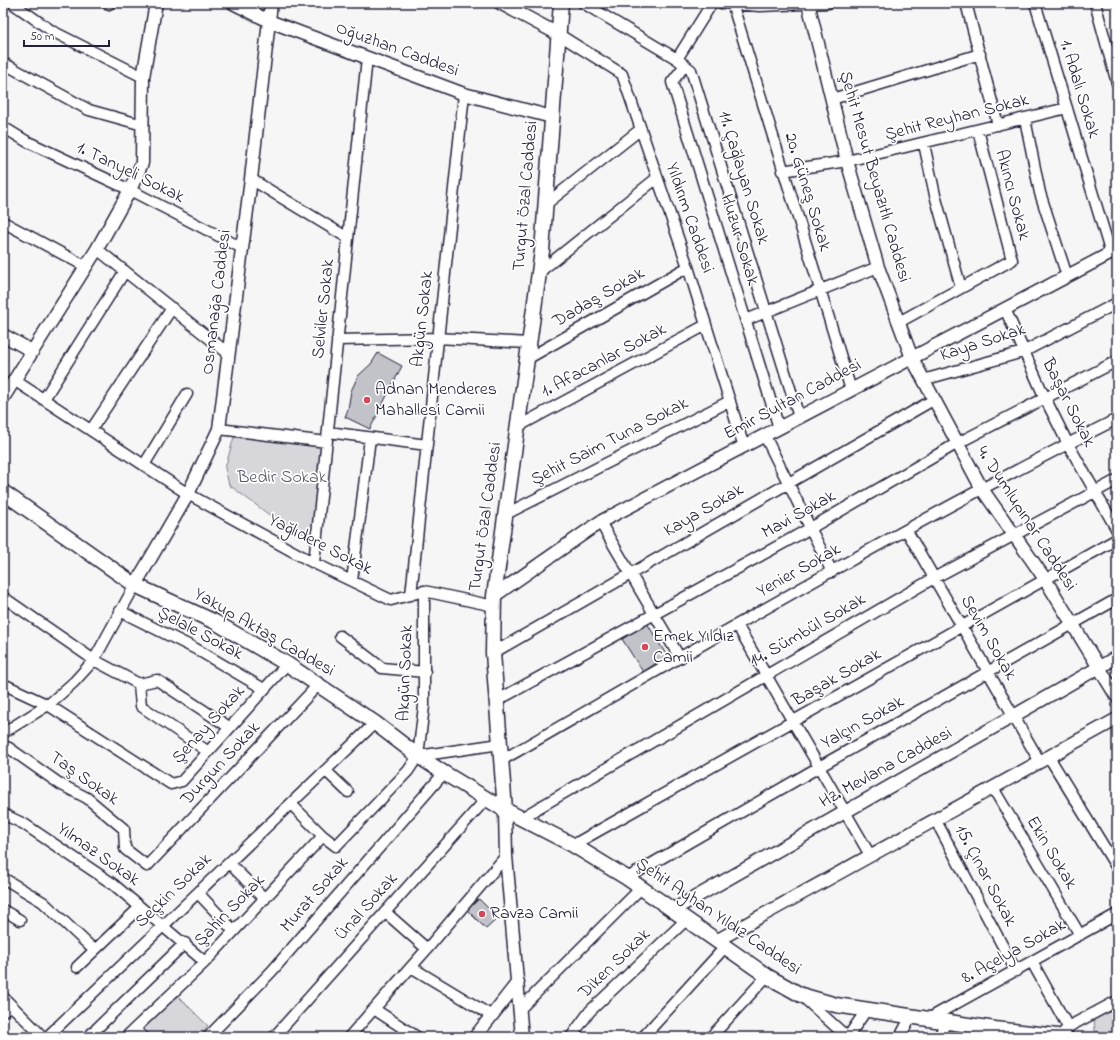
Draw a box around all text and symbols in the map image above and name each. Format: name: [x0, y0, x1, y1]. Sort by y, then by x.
street label: Oğuzhan Caddesi: [331, 16, 462, 85]
scale bar: [24, 22, 109, 48]
text: 50 m: [30, 28, 54, 46]
street label: 1. Adalı Sokak: [1052, 37, 1106, 141]
street label: Şehit Mesut Beyazıtlı Caddesi: [831, 68, 917, 286]
street label: Şehit Reyhan Sokak: [882, 88, 1032, 148]
street label: 11. Çağlayan Sokak: [709, 108, 776, 248]
street label: Turgut Özal Caddesi: [506, 120, 547, 272]
street label: 20. Güneş Sokak: [777, 129, 837, 255]
street label: 1. Tanyeli Sokak: [71, 136, 189, 210]
street label: Akıncı Sokak: [987, 147, 1037, 243]
street label: Yıldırım Caddesi: [658, 159, 720, 277]
street label: Huzur Sokak: [713, 191, 765, 289]
street label: Osmanağa Caddesi: [195, 228, 240, 376]
street label: Selviler Sokak: [306, 258, 342, 360]
street label: Dadaş Sokak: [547, 261, 650, 335]
street label: Akgün Sokak: [405, 270, 442, 368]
street label: 1. Afacanlar Sokak: [537, 317, 671, 405]
street label: Kaya Sokak: [937, 317, 1029, 369]
street label: Emir Sultan Caddesi: [720, 353, 866, 447]
street label: Başar Sokak: [1034, 353, 1102, 452]
place label: Adnan Menderes Mahallesi Camii: [375, 377, 497, 424]
street label: Şehit Saim Tuna Sokak: [527, 391, 693, 493]
marker: Adnan Menderes Mahallesi Camii: [362, 395, 372, 405]
street label: Turgut Özal Caddesi: [463, 440, 510, 594]
street label: 4. Dumlupınar Caddesi: [969, 441, 1083, 597]
park label: Bedir Sokak: [236, 465, 327, 491]
street label: Kaya Sokak: [659, 478, 749, 544]
street label: Mavi Sokak: [757, 484, 841, 546]
street label: Yağlıdere Sokak: [263, 508, 377, 583]
street label: Yenier Sokak: [752, 537, 846, 605]
street label: Yakup Aktaş Caddesi: [189, 582, 339, 684]
street label: 14. Sümbül Sokak: [745, 587, 871, 675]
street label: Sevim Sokak: [953, 591, 1023, 685]
street label: Şelale Sokak: [152, 600, 248, 668]
street label: Akgün Sokak: [391, 624, 422, 722]
place label: Emek Yıldız Camii: [653, 624, 734, 671]
marker: Emek Yıldız Camii: [640, 642, 650, 652]
street label: Başak Sokak: [787, 642, 886, 715]
street label: Şenay Sokak: [166, 680, 252, 770]
street label: Yalçın Sokak: [817, 689, 909, 757]
street label: Durgun Sokak: [174, 716, 268, 813]
street label: Hz. Mevlana Caddesi: [815, 721, 957, 815]
street label: Taş Sokak: [44, 746, 124, 813]
street label: Ekin Sokak: [1019, 811, 1083, 895]
street label: Yılmaz Sokak: [51, 817, 145, 893]
street label: 15. Çınar Sokak: [947, 821, 1023, 932]
street label: Seçkin Sokak: [130, 848, 218, 934]
street label: Murat Sokak: [275, 851, 355, 939]
street label: Şehit Ayhan Yıldız Caddesi: [630, 852, 806, 982]
street label: Ünal Sokak: [329, 867, 405, 947]
street label: Şahin Sokak: [189, 869, 271, 953]
place label: Ravza Camii: [490, 901, 578, 927]
marker: Ravza Camii: [477, 909, 487, 919]
street label: 8. Açelya Sokak: [957, 913, 1071, 991]
street label: Diken Sokak: [572, 923, 657, 1006]

